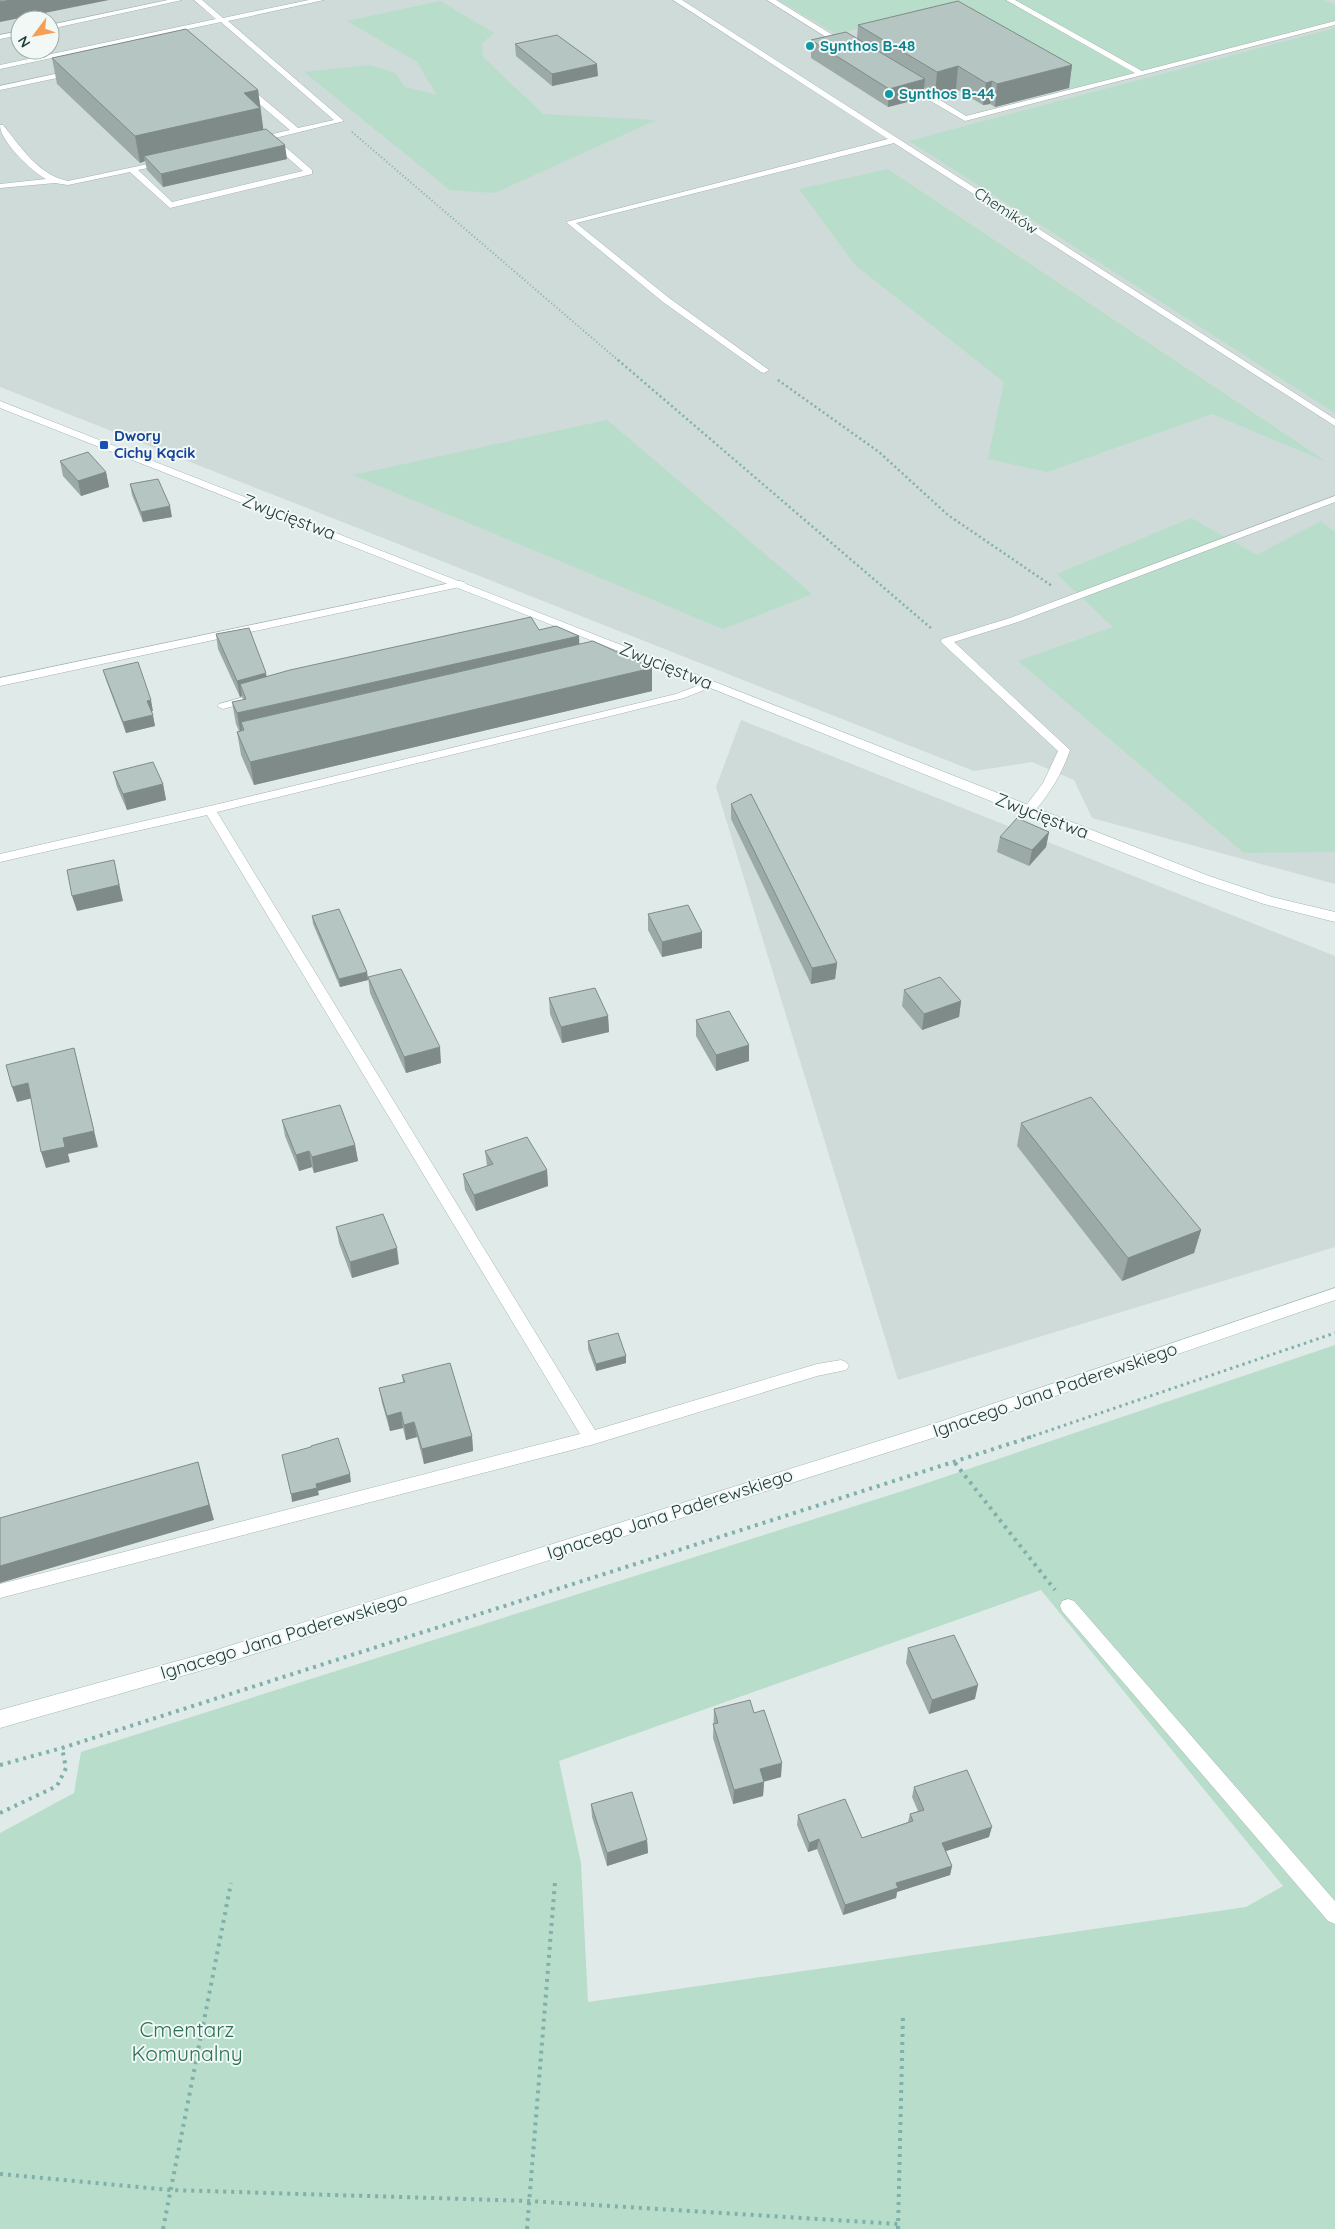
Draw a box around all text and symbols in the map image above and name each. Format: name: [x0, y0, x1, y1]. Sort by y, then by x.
north arrow: [10, 10, 60, 60]
text: N: [14, 33, 34, 51]
place label: Synthos B-48: [820, 36, 915, 55]
marker: Synthos B-48: [804, 40, 816, 52]
place label: Synthos B-44: [899, 84, 995, 103]
marker: Synthos B-44: [883, 88, 895, 100]
street label: Chemików: [971, 183, 1042, 238]
place label: Dwory Cichy Kącik: [114, 426, 196, 462]
marker: Dwory Cichy Kącik: [98, 439, 110, 451]
street label: Zwycięstwa: [239, 488, 339, 545]
street label: Zwycięstwa: [616, 636, 716, 695]
street label: Zwycięstwa: [992, 787, 1092, 844]
street label: Ignacego Jana Paderewskiego: [930, 1337, 1180, 1442]
street label: Ignacego Jana Paderewskiego: [544, 1463, 796, 1564]
street label: Ignacego Jana Paderewskiego: [158, 1587, 410, 1684]
park label: Cmentarz Komunalny: [131, 2016, 243, 2066]

